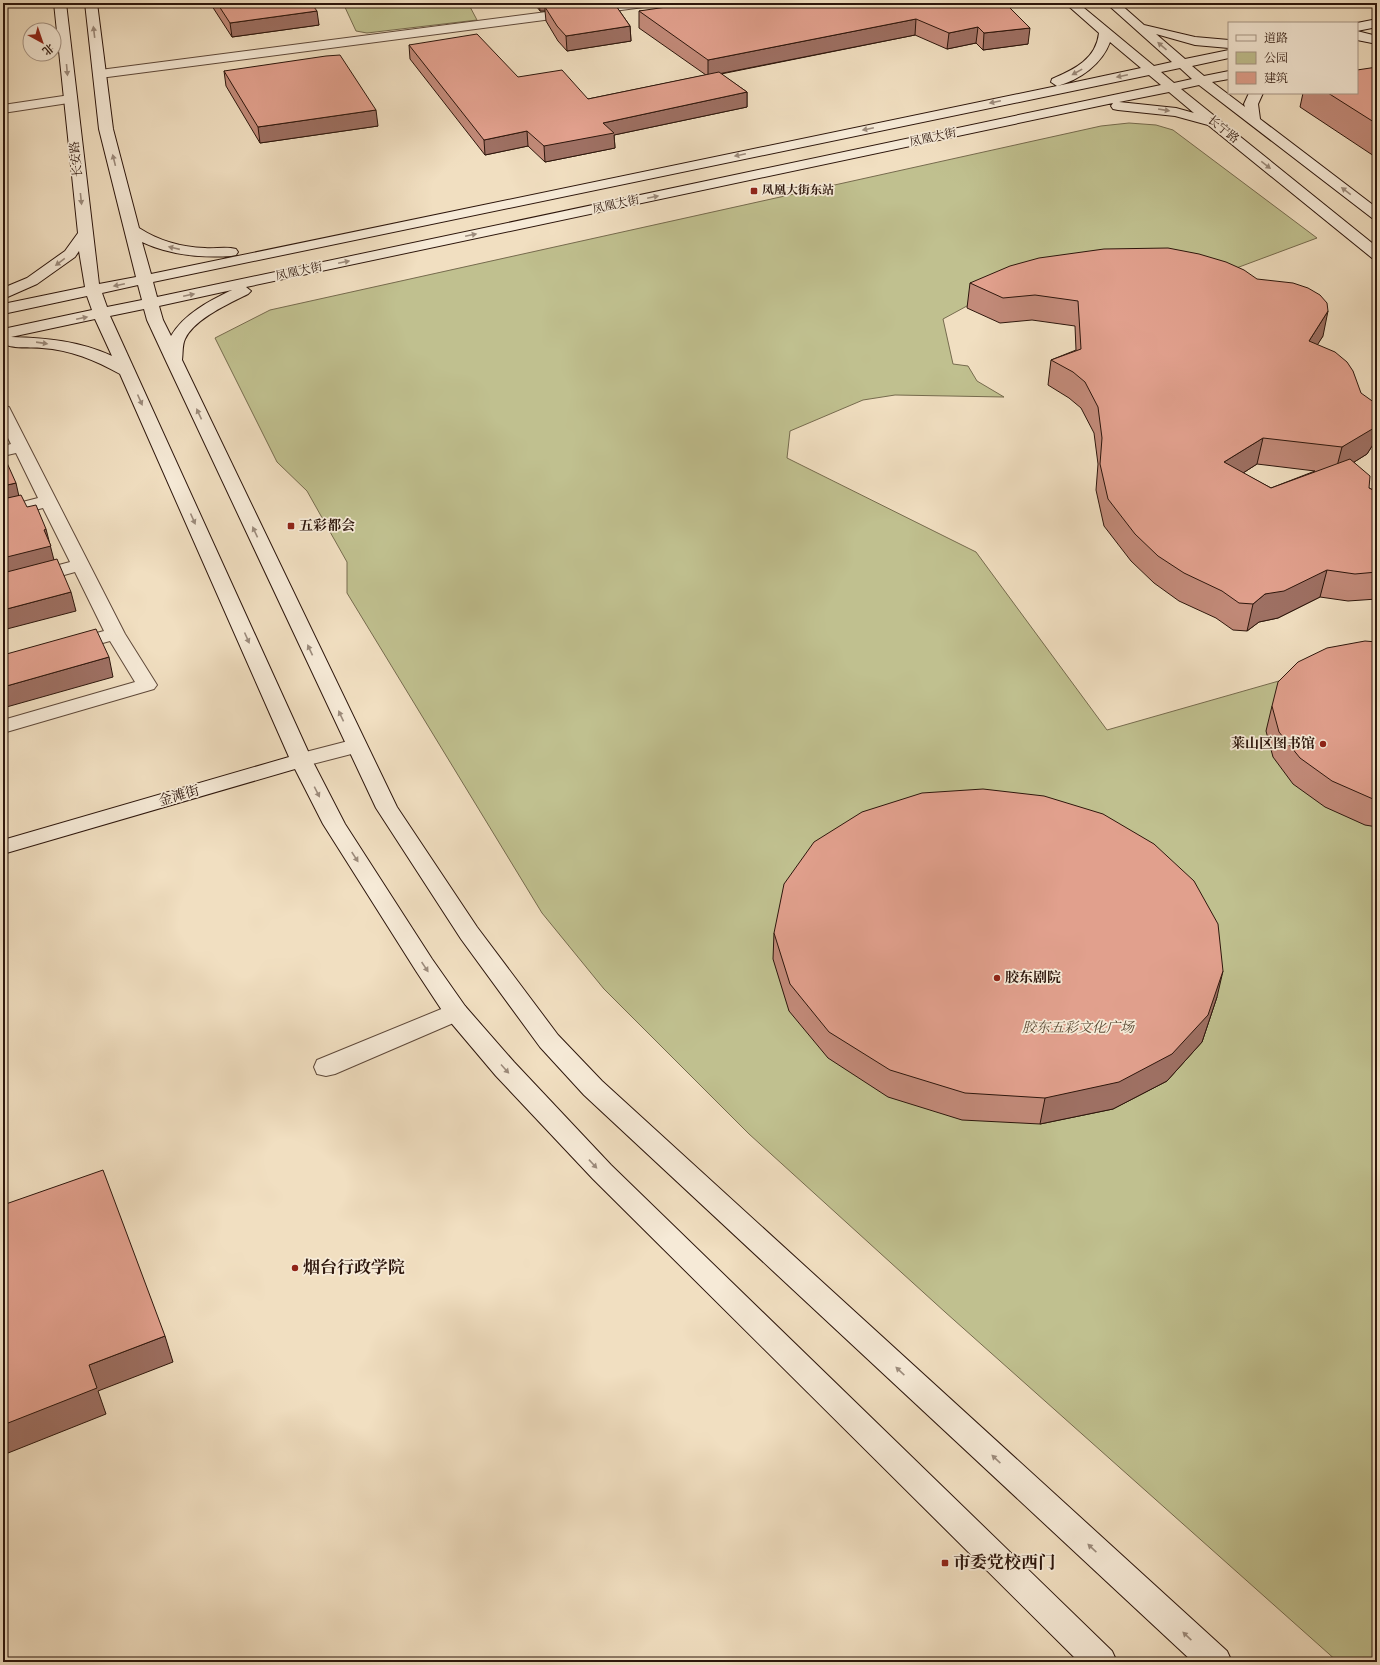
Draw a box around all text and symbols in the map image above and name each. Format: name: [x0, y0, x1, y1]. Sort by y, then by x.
north arrow: [22, 22, 62, 62]
legend: [1228, 22, 1358, 94]
one-way arrow: [91, 26, 98, 38]
text: 道路: [1264, 31, 1288, 45]
text: 北: [40, 41, 56, 57]
one-way arrow: [1157, 42, 1167, 51]
text: 公园: [1264, 52, 1288, 65]
one-way arrow: [63, 64, 70, 76]
one-way arrow: [1071, 69, 1082, 76]
text: 建筑: [1264, 71, 1288, 85]
one-way arrow: [1116, 73, 1128, 79]
one-way arrow: [989, 100, 1001, 106]
one-way arrow: [1158, 107, 1170, 113]
street label: 长宁路: [1205, 112, 1242, 146]
street label: 凤凰大街: [908, 125, 959, 149]
one-way arrow: [862, 126, 874, 132]
street label: 长安路: [67, 140, 85, 178]
one-way arrow: [734, 153, 747, 159]
one-way arrow: [111, 154, 117, 167]
one-way arrow: [1261, 160, 1272, 169]
place label: 凤凰大街东站: [762, 183, 834, 197]
marker: 凤凰大街东站: [749, 186, 759, 196]
one-way arrow: [1340, 187, 1351, 195]
street label: 凤凰大街: [591, 192, 642, 216]
one-way arrow: [78, 193, 84, 205]
one-way arrow: [647, 194, 659, 200]
one-way arrow: [465, 232, 477, 238]
one-way arrow: [168, 245, 180, 251]
one-way arrow: [54, 258, 65, 266]
street label: 凤凰大街: [274, 259, 325, 283]
one-way arrow: [337, 259, 350, 265]
one-way arrow: [113, 282, 125, 288]
one-way arrow: [183, 292, 195, 298]
one-way arrow: [76, 314, 88, 320]
one-way arrow: [36, 340, 48, 346]
one-way arrow: [137, 395, 143, 406]
one-way arrow: [196, 409, 202, 420]
one-way arrow: [190, 513, 196, 525]
place label: 五彩都会: [299, 518, 355, 533]
marker: 五彩都会: [286, 521, 296, 531]
one-way arrow: [252, 526, 258, 538]
one-way arrow: [244, 632, 250, 643]
one-way arrow: [307, 644, 313, 655]
one-way arrow: [338, 710, 344, 721]
place label: 莱山区图书馆: [1231, 735, 1315, 751]
marker: 莱山区图书馆: [1318, 739, 1328, 749]
street label: 金滩街: [157, 783, 201, 809]
one-way arrow: [314, 786, 320, 798]
one-way arrow: [351, 851, 358, 863]
one-way arrow: [421, 961, 429, 972]
place label: 胶东剧院: [1005, 970, 1061, 985]
marker: 胶东剧院: [992, 973, 1002, 983]
park label: 胶东五彩文化广场: [1022, 1020, 1135, 1035]
one-way arrow: [500, 1064, 509, 1074]
one-way arrow: [589, 1159, 598, 1169]
place label: 烟台行政学院: [303, 1258, 405, 1277]
marker: 烟台行政学院: [290, 1263, 300, 1273]
one-way arrow: [895, 1367, 906, 1376]
one-way arrow: [991, 1455, 1001, 1464]
one-way arrow: [1087, 1543, 1097, 1552]
place label: 市委党校西门: [953, 1553, 1055, 1572]
marker: 市委党校西门: [940, 1558, 950, 1568]
one-way arrow: [1182, 1631, 1193, 1640]

